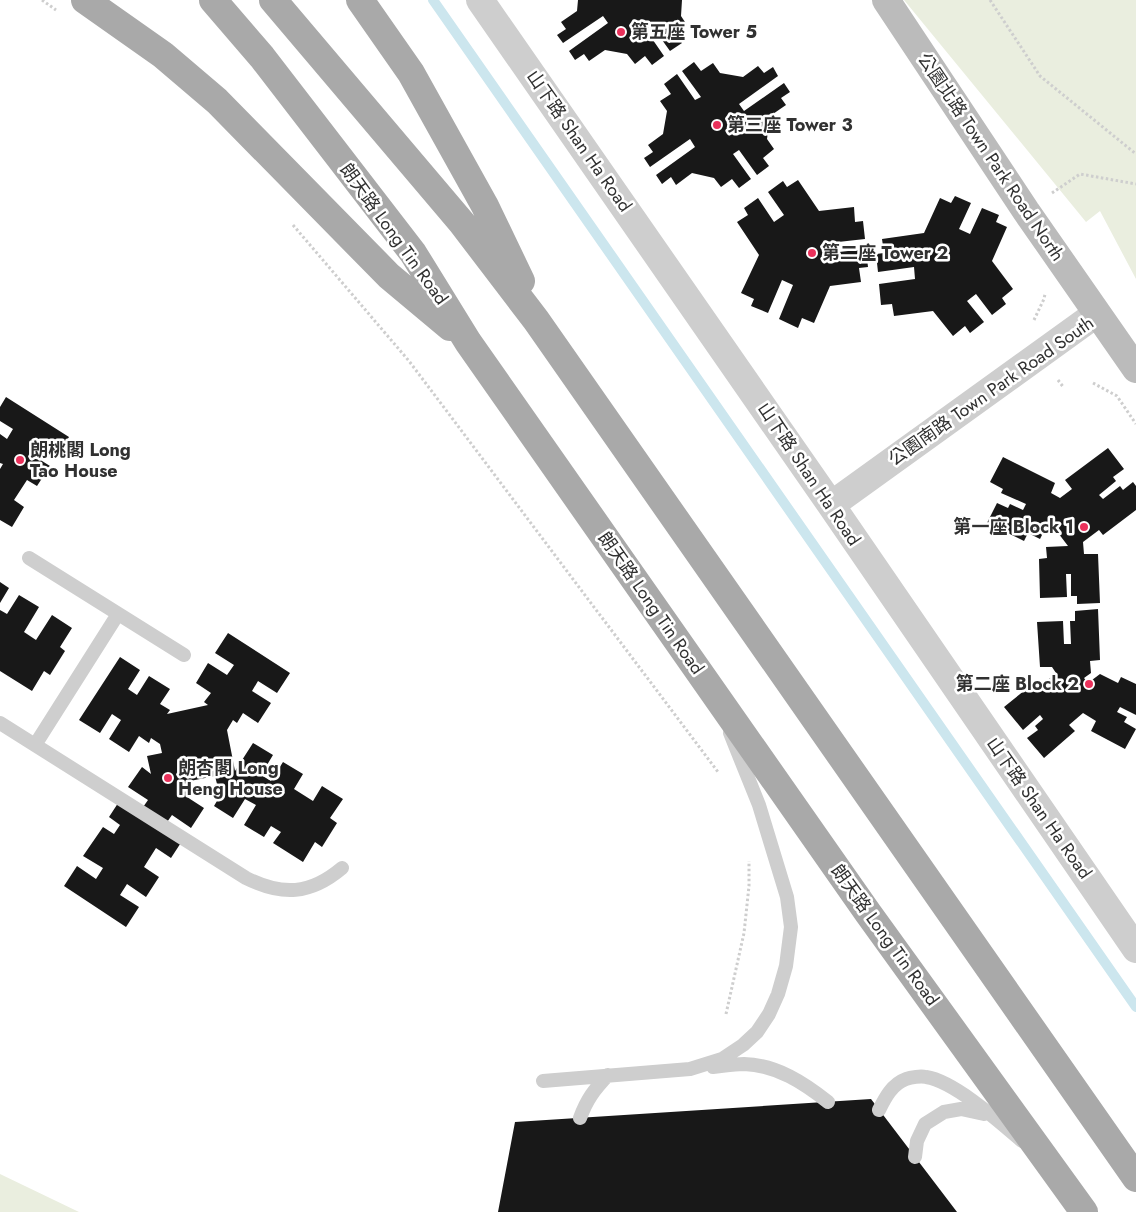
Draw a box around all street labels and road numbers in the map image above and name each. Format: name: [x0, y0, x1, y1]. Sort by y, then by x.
street label: 公園北路 Town Park Road North: [911, 48, 1071, 266]
street label: 山下路 Shan Ha Road: [520, 65, 638, 217]
street label: 朗天路 Long Tin Road: [334, 158, 454, 310]
street label: 公園南路 Town Park Road South: [883, 310, 1099, 472]
street label: 山下路 Shan Ha Road: [751, 397, 867, 551]
street label: 朗天路 Long Tin Road: [592, 526, 710, 680]
street label: 山下路 Shan Ha Road: [980, 732, 1098, 884]
street label: 朗天路 Long Tin Road: [825, 859, 945, 1011]

